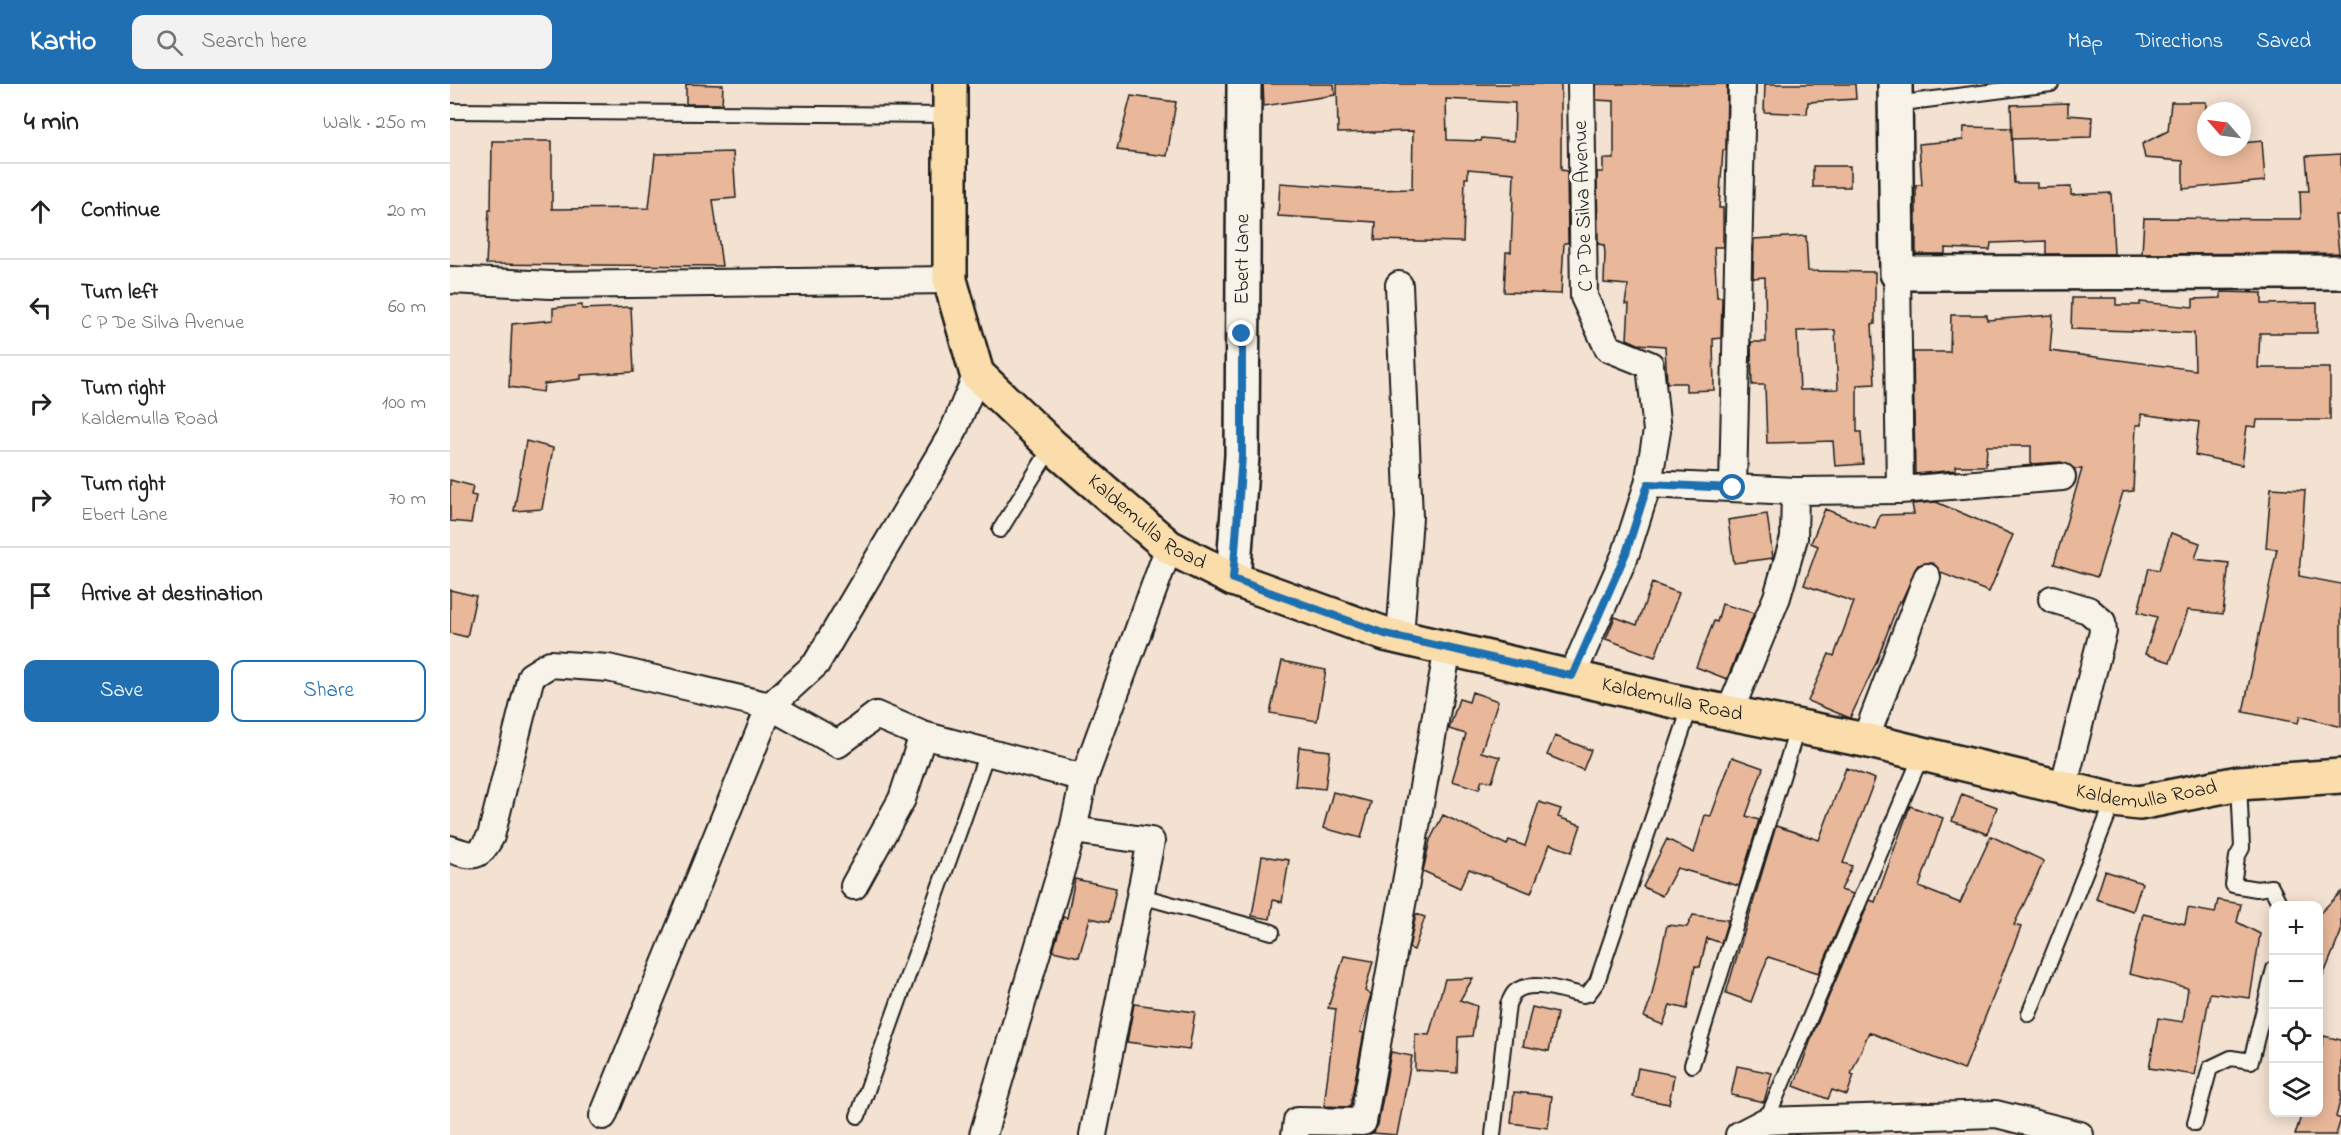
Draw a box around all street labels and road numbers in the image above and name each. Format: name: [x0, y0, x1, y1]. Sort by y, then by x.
street label: C P De Silva Avenue: [1566, 119, 1602, 292]
street label: Ebert Lane: [1228, 213, 1258, 305]
street label: Kaldemulla Road: [1080, 468, 1211, 578]
street label: Kaldemulla Road: [1598, 670, 1745, 730]
street label: Kaldemulla Road: [2072, 773, 2220, 818]

